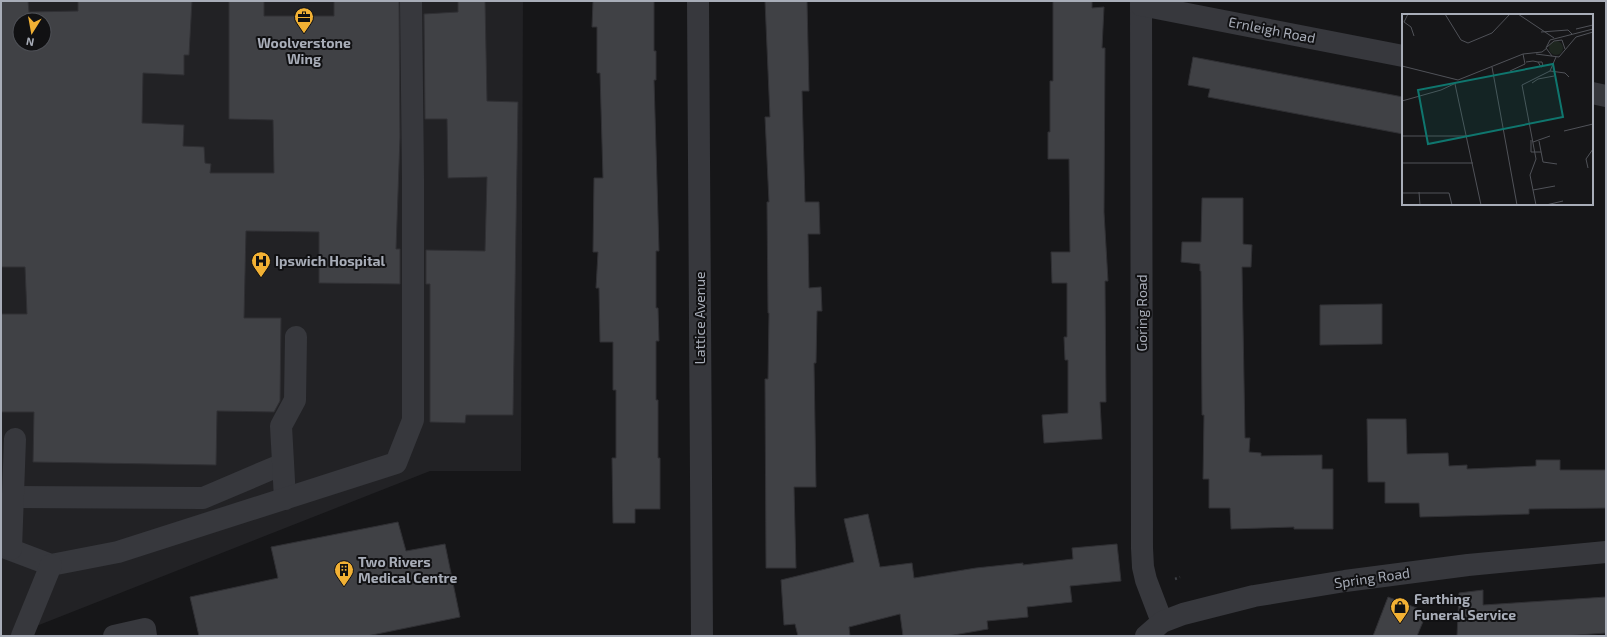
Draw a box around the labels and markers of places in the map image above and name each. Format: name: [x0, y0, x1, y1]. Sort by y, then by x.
office icon: Woolverstone Wing: [293, 6, 315, 34]
place label: Woolverstone Wing: [257, 34, 351, 67]
hospital icon: Ipswich Hospital: [250, 250, 272, 278]
place label: Ipswich Hospital: [275, 252, 386, 269]
place label: Two Rivers Medical Centre: [358, 553, 457, 586]
building icon: Two Rivers Medical Centre: [333, 559, 355, 587]
place label: Farthing Funeral Service: [1414, 590, 1516, 623]
shop icon: Farthing Funeral Service: [1389, 596, 1411, 624]

